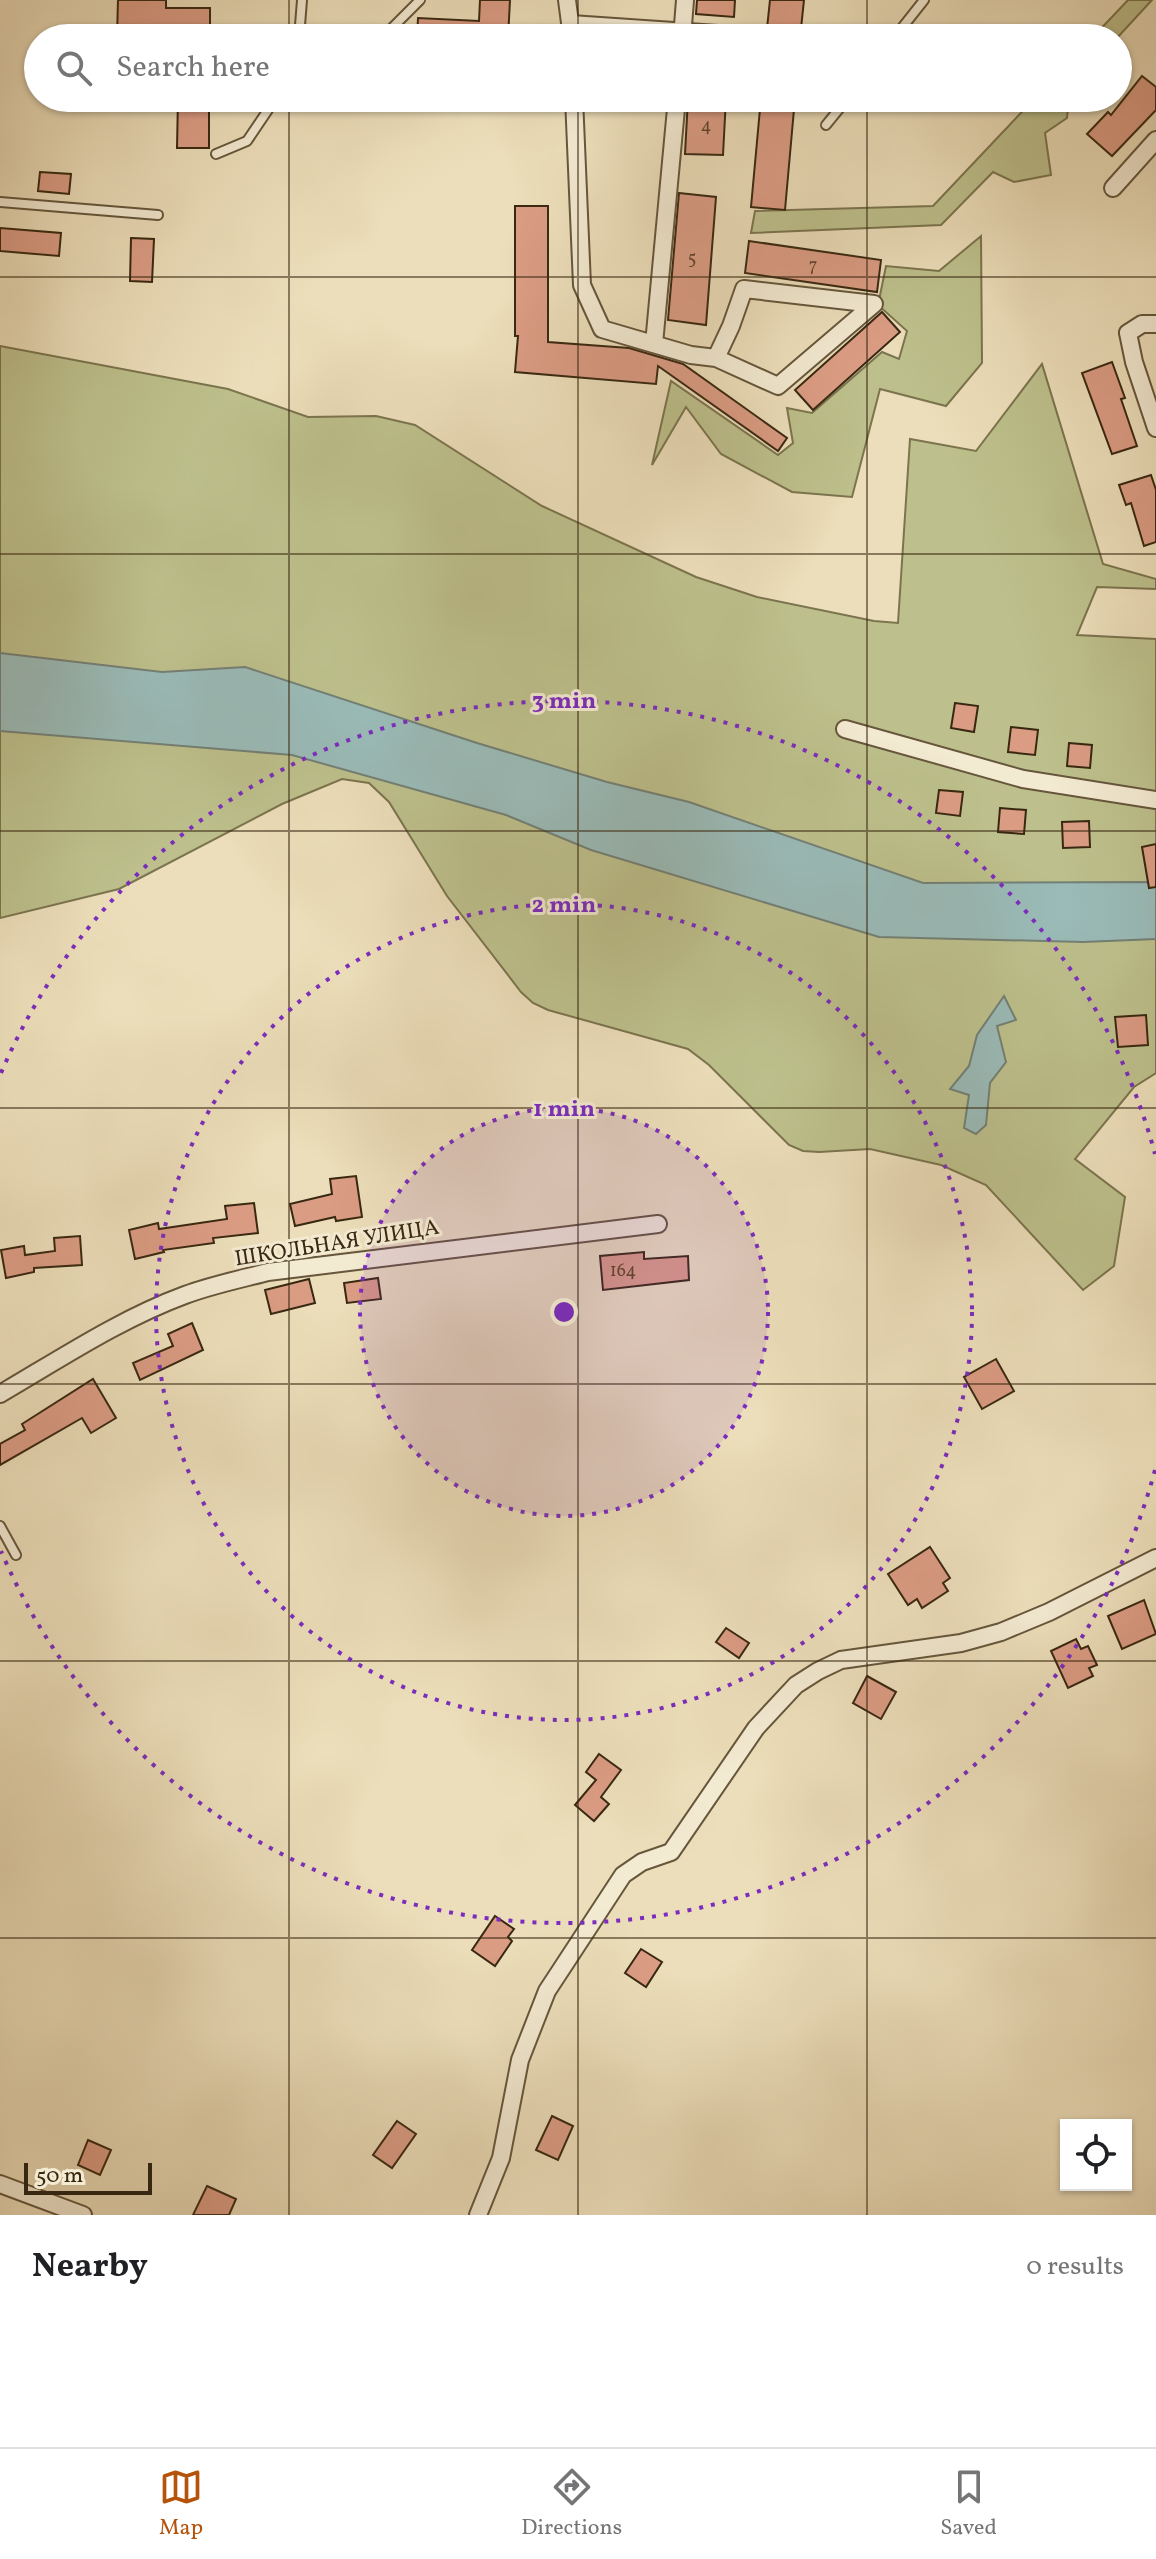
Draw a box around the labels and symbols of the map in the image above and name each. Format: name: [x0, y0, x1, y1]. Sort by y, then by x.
house number: 4: [701, 114, 711, 139]
house number: 5: [688, 247, 696, 272]
house number: 7: [809, 254, 817, 279]
text: 3 min: [532, 685, 596, 719]
text: 2 min: [532, 889, 597, 923]
text: 1 min: [533, 1093, 595, 1127]
street label: ШКОЛЬНАЯ УЛИЦА: [232, 1213, 442, 1275]
house number: 164: [610, 1259, 636, 1284]
centre of rings: [550, 1298, 578, 1326]
scale bar: [24, 2159, 152, 2195]

